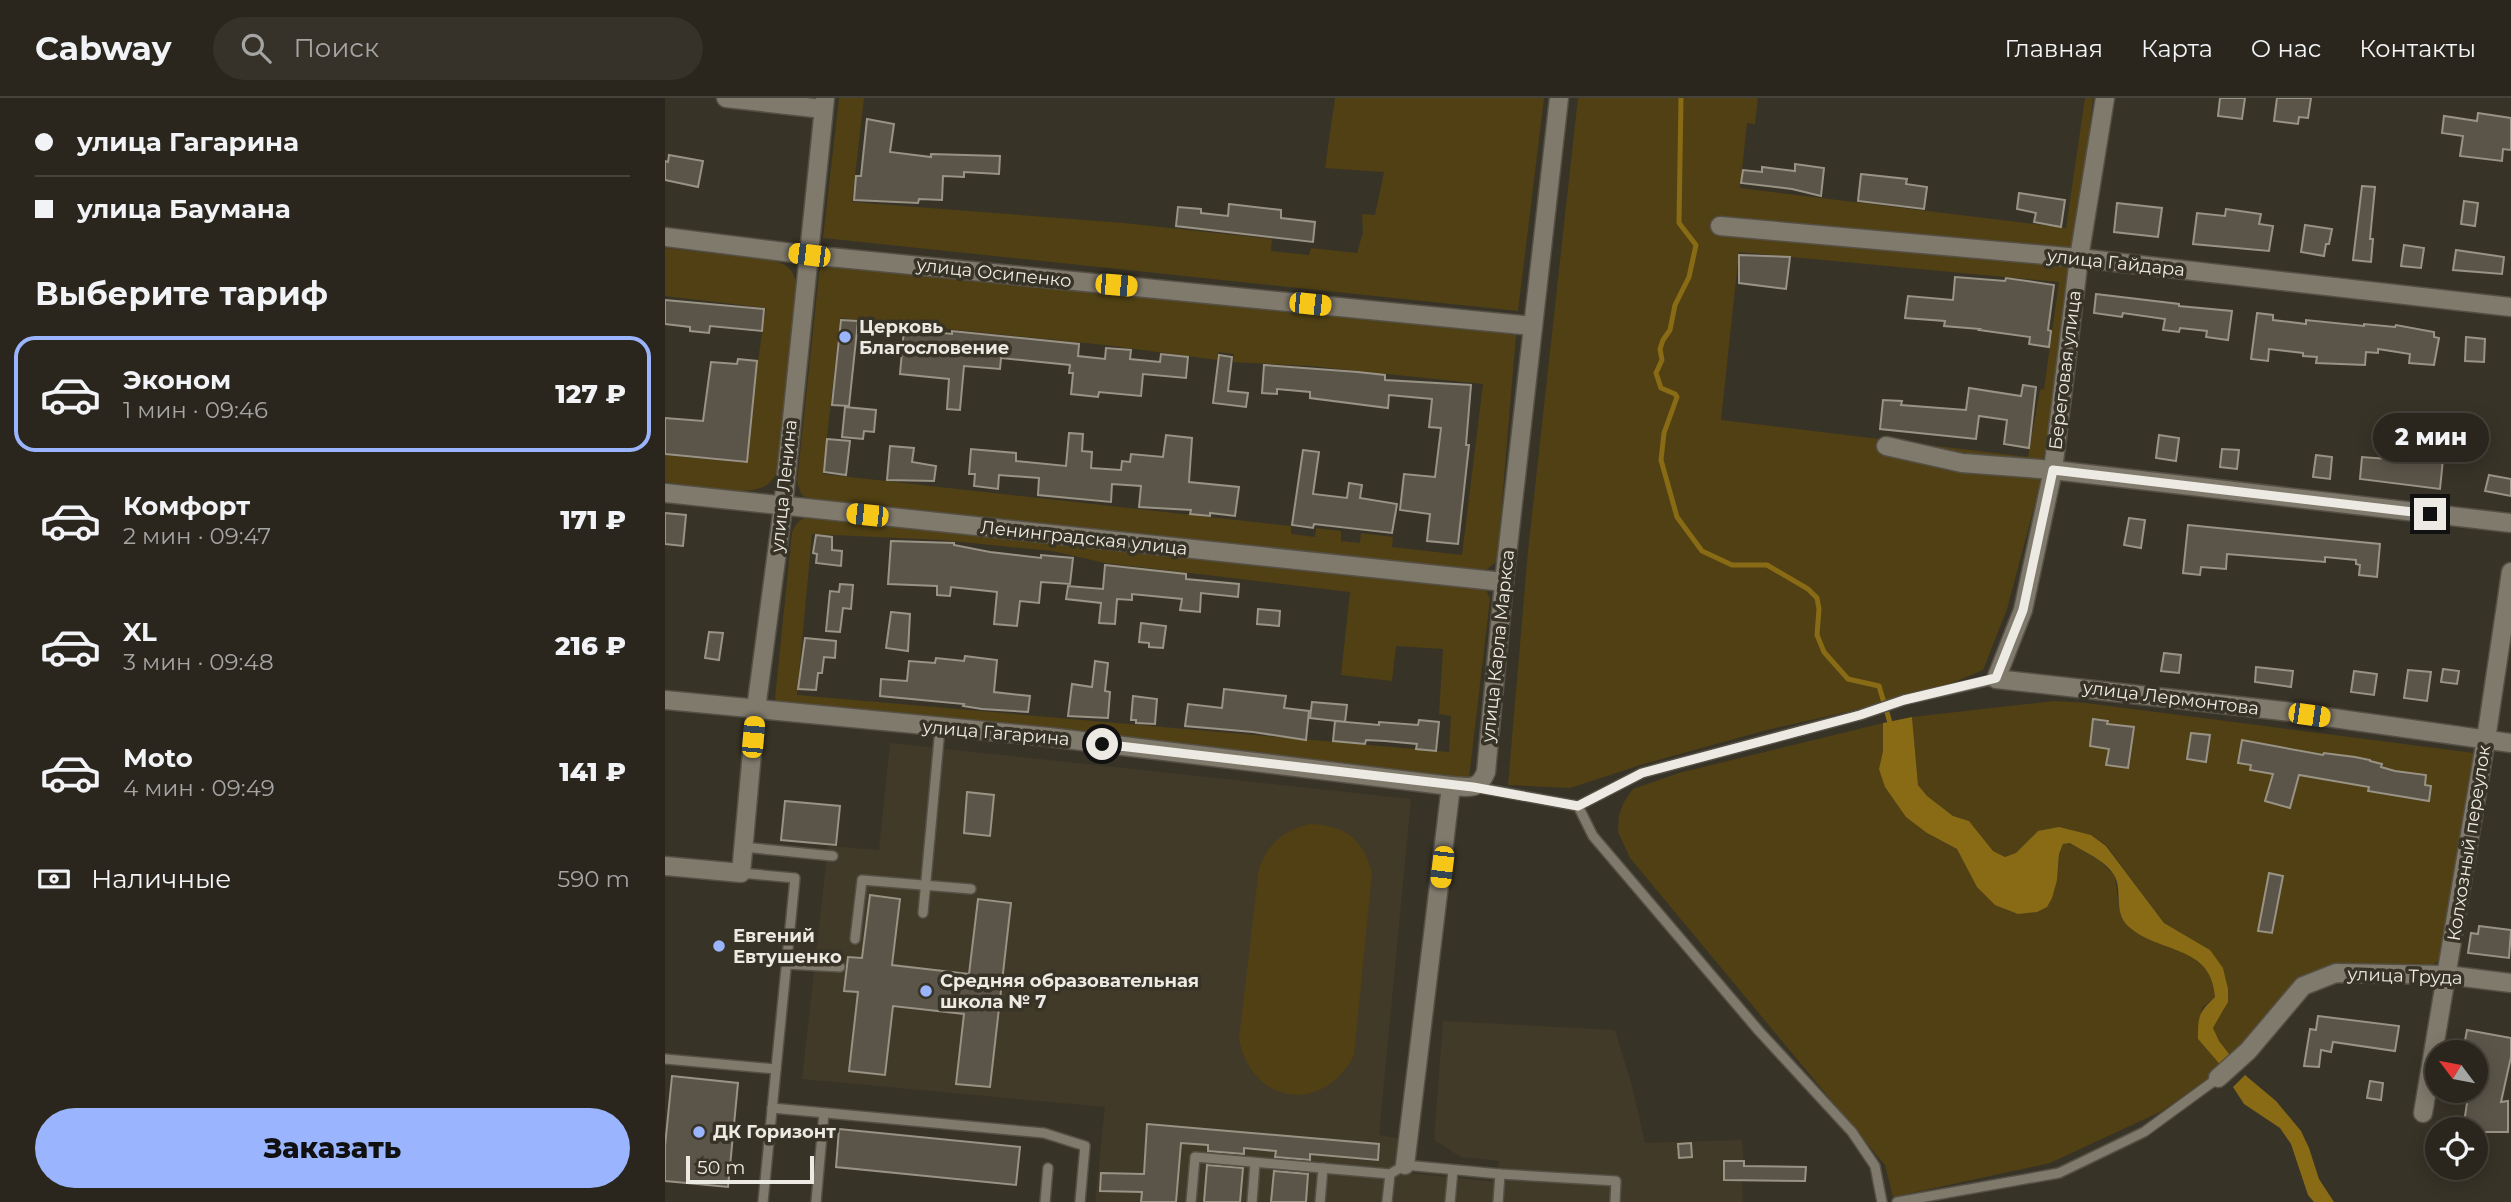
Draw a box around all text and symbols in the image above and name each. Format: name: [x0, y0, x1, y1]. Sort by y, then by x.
search box: [213, 17, 703, 80]
text: Cabway: [35, 28, 171, 68]
icon: search: [237, 29, 275, 67]
text: Поиск: [293, 32, 379, 64]
text: Главная: [2005, 34, 2103, 63]
text: Карта: [2141, 34, 2213, 63]
text: О нас: [2251, 34, 2321, 63]
text: Контакты: [2359, 34, 2476, 63]
text: улица Гагарина: [77, 126, 299, 158]
text: улица Баумана: [77, 193, 291, 225]
car: [787, 242, 832, 268]
street label: улица Гайдара: [2045, 245, 2186, 281]
street label: улица Осипенко: [914, 254, 1073, 292]
car: [1095, 273, 1138, 297]
text: Выберите тариф: [35, 274, 328, 313]
street label: Береговая улица: [2044, 289, 2086, 451]
car: [1289, 291, 1332, 317]
place label: Церковь Благословение: [859, 316, 1009, 359]
marker: Церковь Благословение: [837, 329, 853, 345]
icon: car: [39, 363, 102, 426]
text: Эконом: [123, 364, 231, 396]
text: 127 ₽: [555, 378, 626, 410]
text: 1 мин · 09:46: [123, 396, 268, 424]
callout: 2 мин: [2372, 412, 2488, 462]
street label: улица Ленина: [766, 419, 802, 554]
text: 2 мин: [2395, 423, 2467, 451]
icon: car: [39, 489, 102, 552]
text: Комфорт: [123, 490, 250, 522]
route end: [2414, 498, 2446, 530]
car: [846, 502, 889, 528]
text: 171 ₽: [560, 504, 626, 536]
street label: Ленинградская улица: [980, 516, 1188, 560]
text: 2 мин · 09:47: [123, 522, 271, 550]
street label: улица Карла Маркса: [1477, 549, 1519, 744]
icon: car: [39, 615, 102, 678]
text: XL: [123, 616, 157, 648]
text: 216 ₽: [555, 630, 626, 662]
text: 3 мин · 09:48: [123, 648, 274, 676]
street label: улица Лермонтова: [2081, 676, 2260, 720]
car: [2287, 702, 2332, 728]
car: [741, 715, 766, 759]
street label: улица Гагарина: [921, 716, 1070, 750]
route start: [1086, 728, 1118, 760]
icon: car: [39, 741, 102, 804]
text: Moto: [123, 742, 193, 774]
street label: Колхозный переулок: [2443, 743, 2495, 942]
text: 141 ₽: [559, 756, 626, 788]
text: 4 мин · 09:49: [123, 774, 275, 802]
car: [1430, 845, 1455, 889]
icon: cash: [35, 860, 73, 898]
text: Наличные: [91, 863, 231, 895]
text: 590 m: [557, 865, 630, 893]
place label: Евгений Евтушенко: [733, 925, 842, 968]
marker: Евгений Евтушенко: [711, 938, 727, 954]
street label: улица Труда: [2346, 963, 2463, 989]
place label: Средняя образовательная школа № 7: [940, 970, 1199, 1013]
marker: Средняя образовательная школа № 7: [918, 983, 934, 999]
north arrow: [2425, 1040, 2489, 1102]
map controls: [2425, 1040, 2488, 1180]
button: Заказать: [35, 1108, 630, 1188]
button: locate: [2425, 1117, 2488, 1180]
place label: ДК Горизонт: [713, 1121, 836, 1143]
marker: ДК Горизонт: [691, 1124, 707, 1140]
scale bar: [686, 1153, 814, 1185]
text: 50 m: [697, 1156, 745, 1179]

